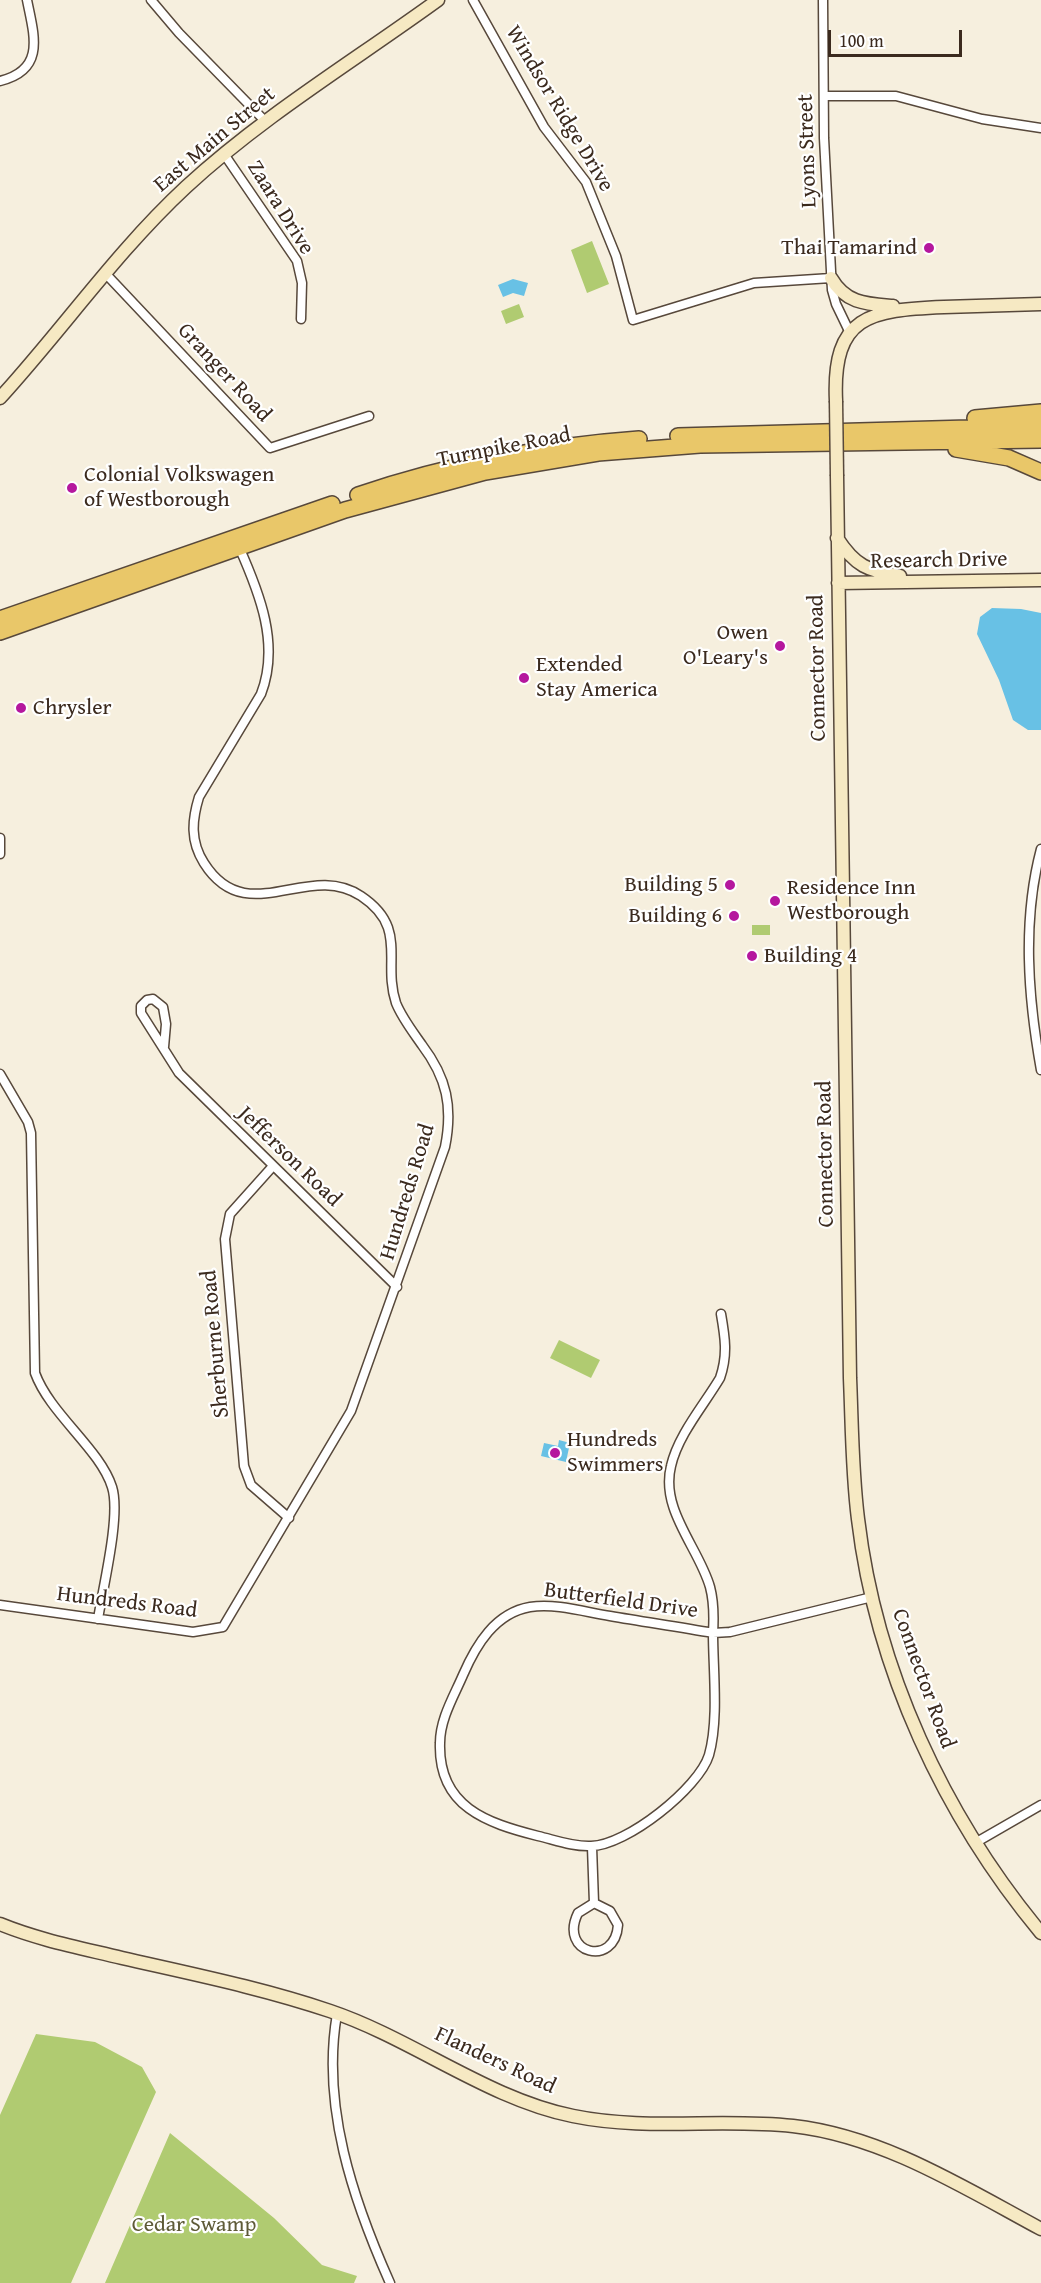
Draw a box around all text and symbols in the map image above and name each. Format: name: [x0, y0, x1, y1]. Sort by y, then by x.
scale bar: [831, 18, 964, 56]
street label: Windsor Ridge Drive: [499, 21, 619, 197]
text: 100 m: [839, 27, 884, 54]
street label: East Main Street: [149, 82, 281, 198]
street label: Lyons Street: [793, 94, 823, 208]
street label: Zaara Drive: [241, 156, 319, 260]
place label: Thai Tamarind: [781, 235, 917, 261]
marker: Thai Tamarind: [922, 241, 936, 255]
street label: Granger Road: [171, 318, 277, 428]
street label: Turnpike Road: [435, 422, 573, 474]
place label: Colonial Volkswagen of Westborough: [84, 462, 274, 514]
marker: Colonial Volkswagen of Westborough: [65, 481, 79, 495]
street label: Research Drive: [870, 547, 1008, 575]
street label: Connector Road: [804, 594, 832, 742]
place label: Owen O'Leary's: [683, 620, 768, 672]
marker: Owen O'Leary's: [773, 639, 787, 653]
place label: Extended Stay America: [536, 652, 658, 704]
marker: Extended Stay America: [517, 671, 531, 685]
place label: Chrysler: [33, 695, 112, 721]
marker: Chrysler: [14, 701, 28, 715]
place label: Building 5: [625, 872, 718, 898]
place label: Residence Inn Westborough: [787, 875, 916, 926]
marker: Building 5: [723, 878, 737, 892]
marker: Residence Inn Westborough: [768, 894, 782, 908]
place label: Building 6: [629, 903, 722, 929]
marker: Building 6: [727, 909, 741, 923]
place label: Building 4: [764, 943, 857, 969]
marker: Building 4: [745, 949, 759, 963]
street label: Connector Road: [812, 1080, 840, 1228]
street label: Jefferson Road: [232, 1101, 346, 1213]
street label: Hundreds Road: [375, 1121, 441, 1263]
street label: Sherburne Road: [196, 1269, 236, 1419]
place label: Hundreds Swimmers: [567, 1427, 664, 1478]
marker: Hundreds Swimmers: [548, 1446, 562, 1460]
street label: Butterfield Drive: [542, 1577, 700, 1625]
street label: Hundreds Road: [55, 1581, 199, 1625]
street label: Connector Road: [885, 1605, 961, 1753]
street label: Flanders Road: [430, 2021, 560, 2101]
park label: Cedar Swamp: [132, 2212, 256, 2238]

